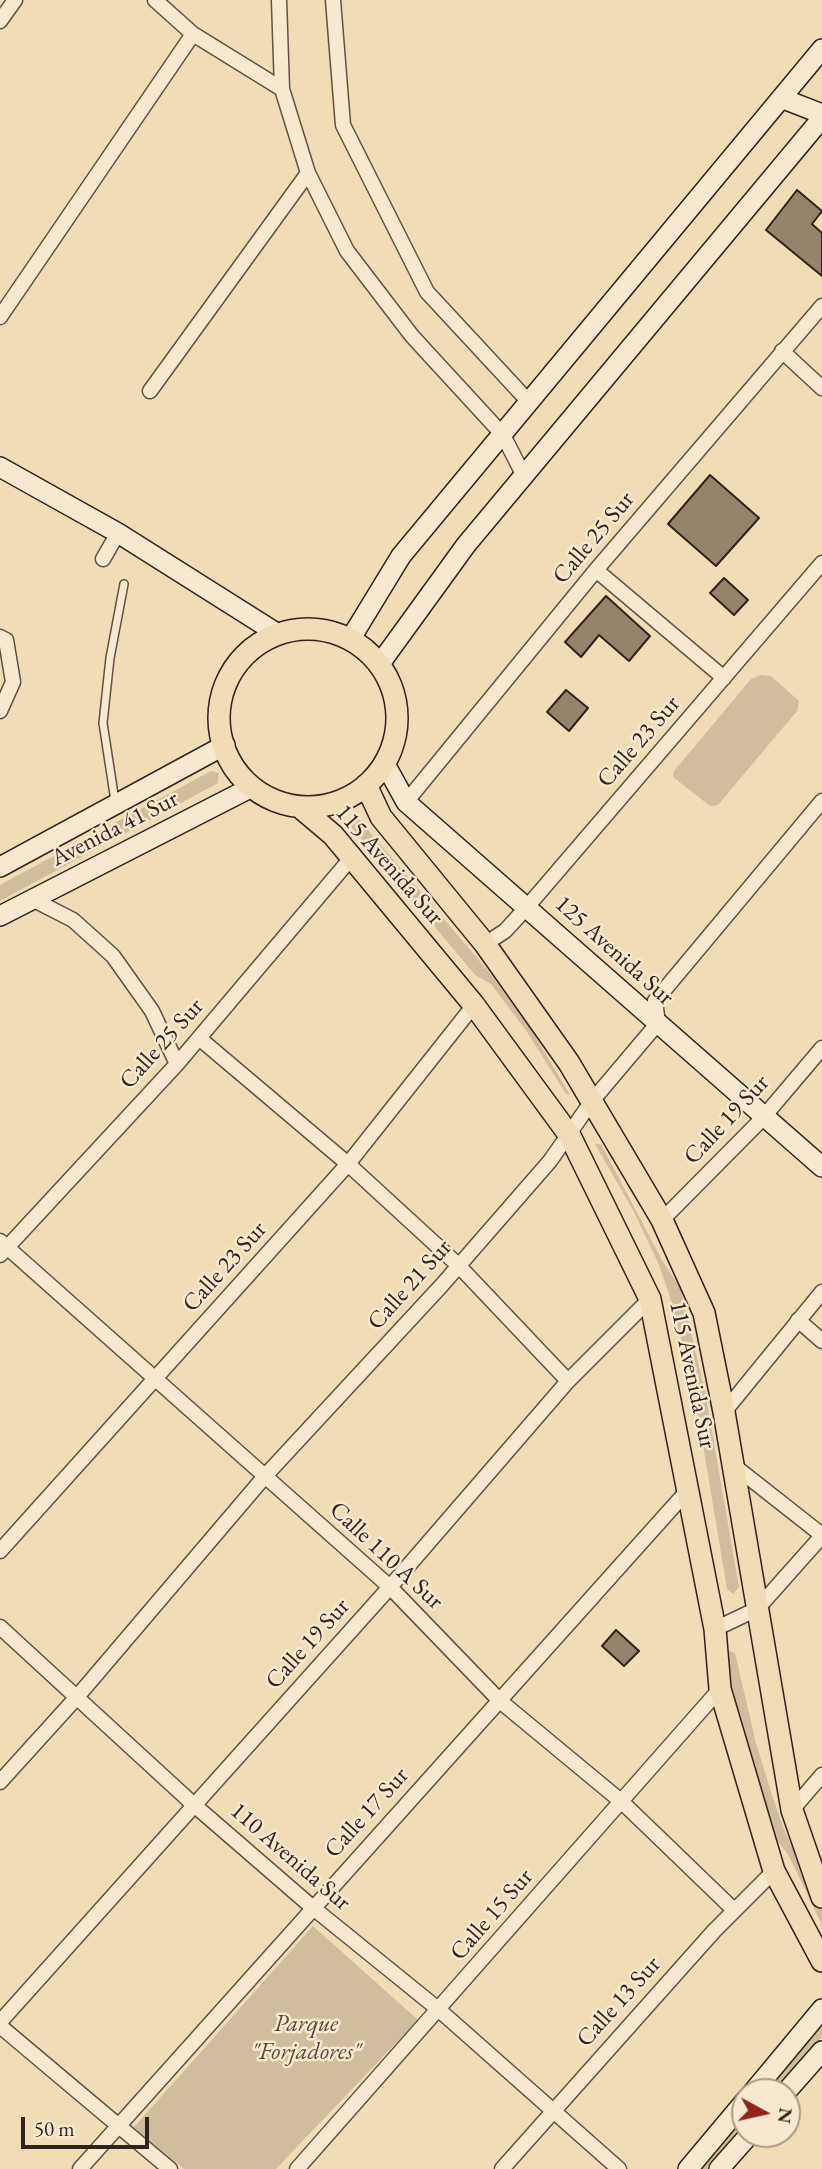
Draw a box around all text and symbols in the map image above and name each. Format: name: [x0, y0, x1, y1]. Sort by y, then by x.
street label: Calle 25 Sur: [547, 486, 641, 590]
street label: Calle 23 Sur: [591, 690, 687, 794]
street label: Avenida 41 Sur: [47, 785, 183, 873]
street label: 115 Avenida Sur: [329, 799, 449, 931]
street label: 125 Avenida Sur: [548, 890, 680, 1012]
street label: Calle 25 Sur: [114, 993, 210, 1095]
street label: Calle 19 Sur: [678, 1069, 776, 1171]
street label: Calle 23 Sur: [177, 1216, 273, 1318]
street label: Calle 21 Sur: [362, 1234, 458, 1336]
street label: 115 Avenida Sur: [662, 1298, 722, 1452]
street label: Calle 110 A Sur: [323, 1496, 449, 1616]
street label: Calle 19 Sur: [260, 1593, 356, 1695]
street label: Calle 17 Sur: [319, 1762, 415, 1864]
street label: 110 Avenida Sur: [224, 1797, 356, 1917]
street label: Calle 15 Sur: [444, 1863, 540, 1967]
street label: Calle 13 Sur: [571, 1951, 667, 2053]
park label: Parque "Forjadores": [251, 2010, 361, 2066]
north arrow: [731, 2078, 801, 2148]
scale bar: [24, 2102, 152, 2146]
text: N: [772, 2106, 799, 2125]
text: 50 m: [34, 2115, 75, 2142]

